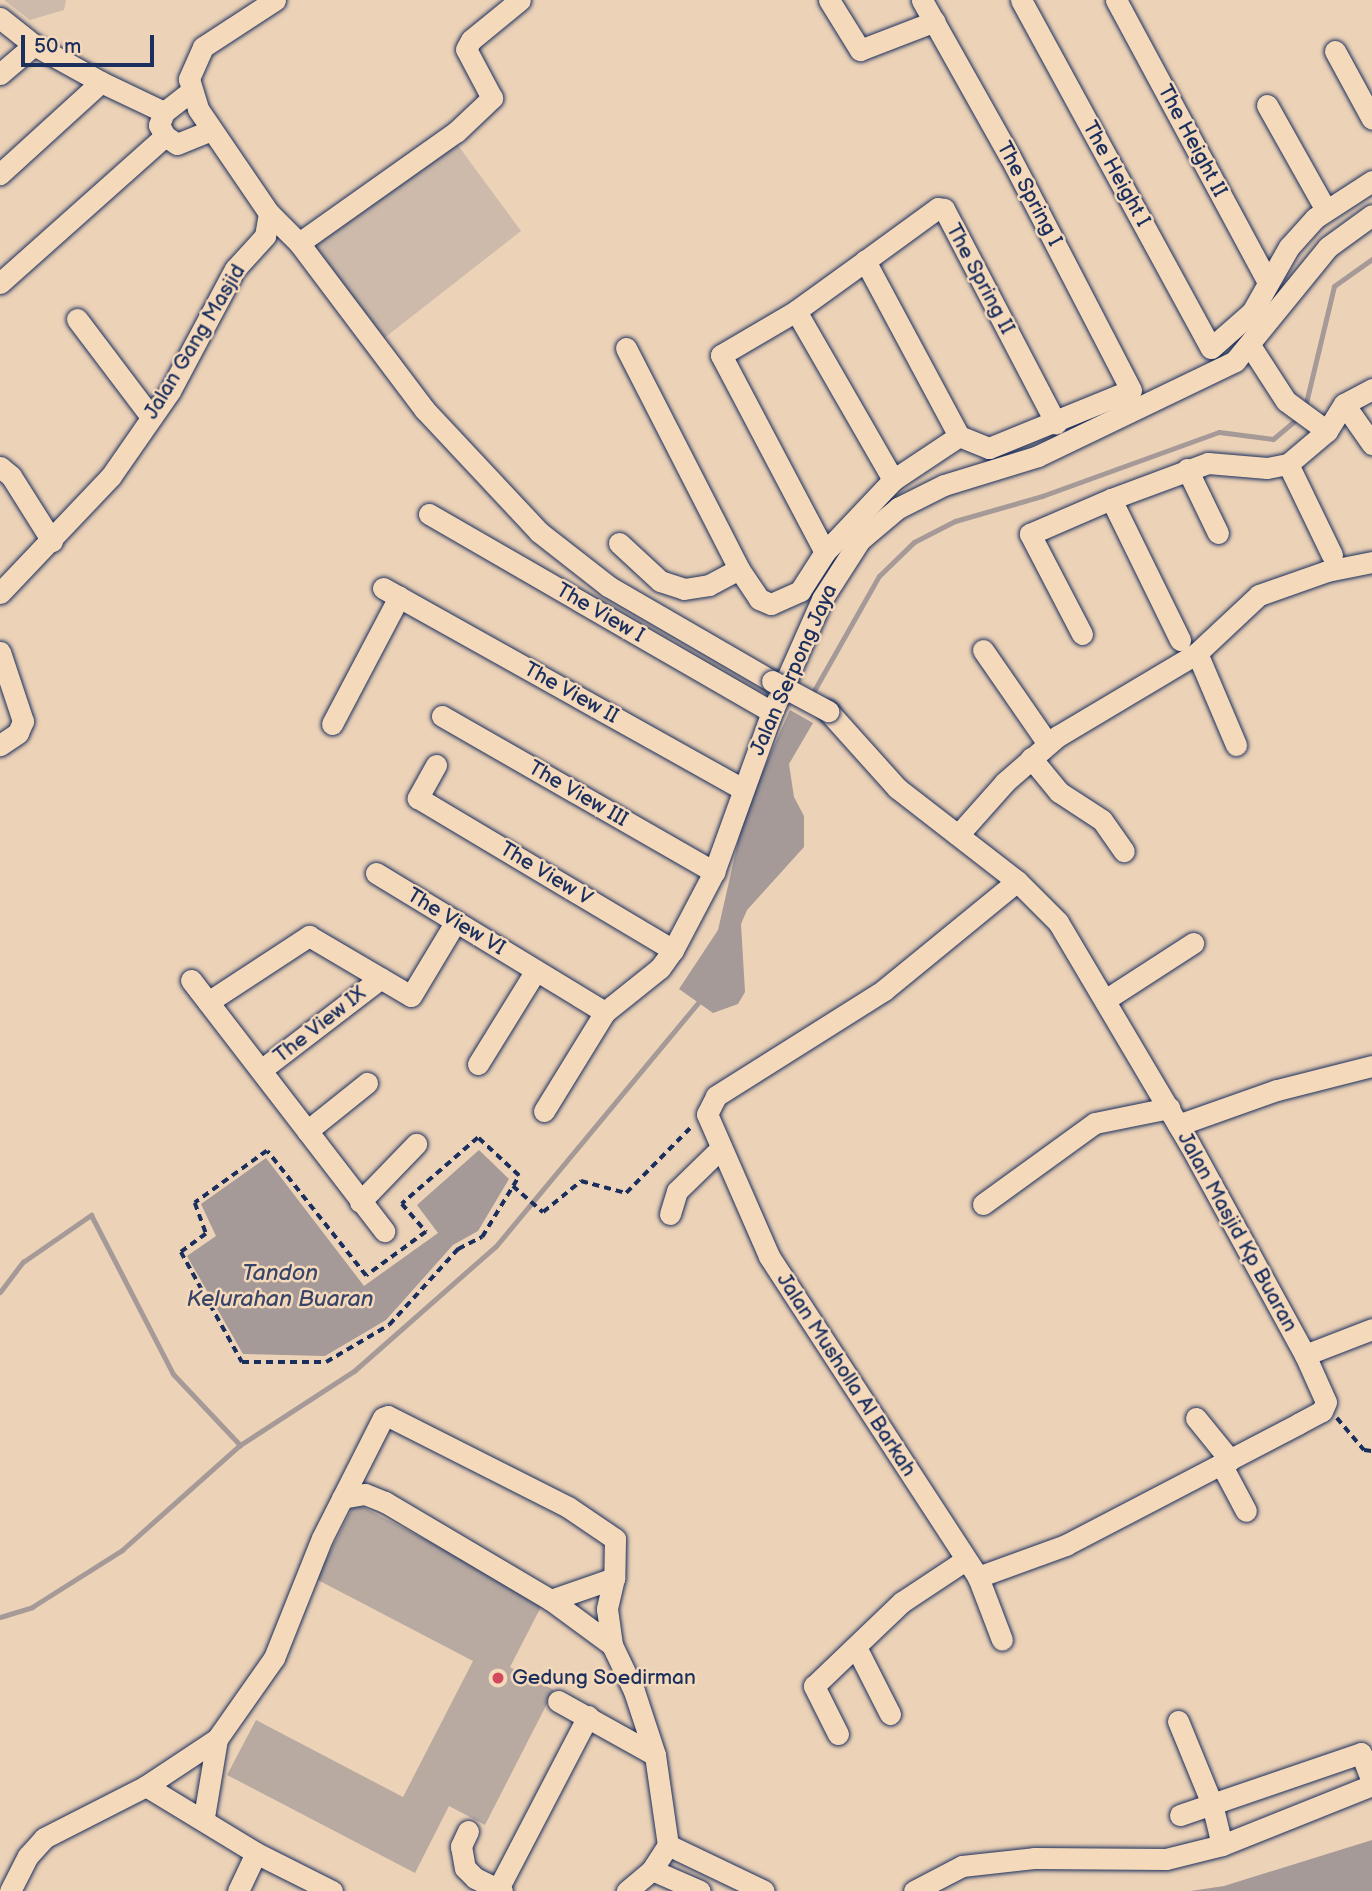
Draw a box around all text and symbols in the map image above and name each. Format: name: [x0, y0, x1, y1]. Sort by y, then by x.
scale bar: [24, 21, 158, 65]
text: 50 m: [34, 34, 81, 59]
street label: The Height II: [1152, 81, 1232, 201]
street label: The Height I: [1077, 117, 1155, 231]
street label: The Spring I: [991, 137, 1067, 251]
street label: The Spring II: [940, 219, 1020, 339]
street label: Jalan Gang Masjid: [139, 260, 251, 424]
street label: The View I: [551, 577, 649, 649]
street label: Jalan Serpong Jaya: [745, 580, 843, 760]
street label: The View II: [519, 657, 623, 729]
street label: The View III: [523, 755, 633, 833]
street label: The View V: [495, 836, 597, 912]
street label: The View VI: [402, 883, 510, 961]
street label: The View IX: [269, 981, 371, 1069]
street label: Jalan Masjid Kp Buaran: [1172, 1128, 1302, 1336]
water label: Tandon Kelurahan Buaran: [186, 1259, 374, 1313]
street label: Jalan Musholla Al Barkah: [771, 1269, 921, 1481]
place label: Gedung Soedirman: [512, 1665, 696, 1691]
marker: Gedung Soedirman: [490, 1670, 506, 1686]

